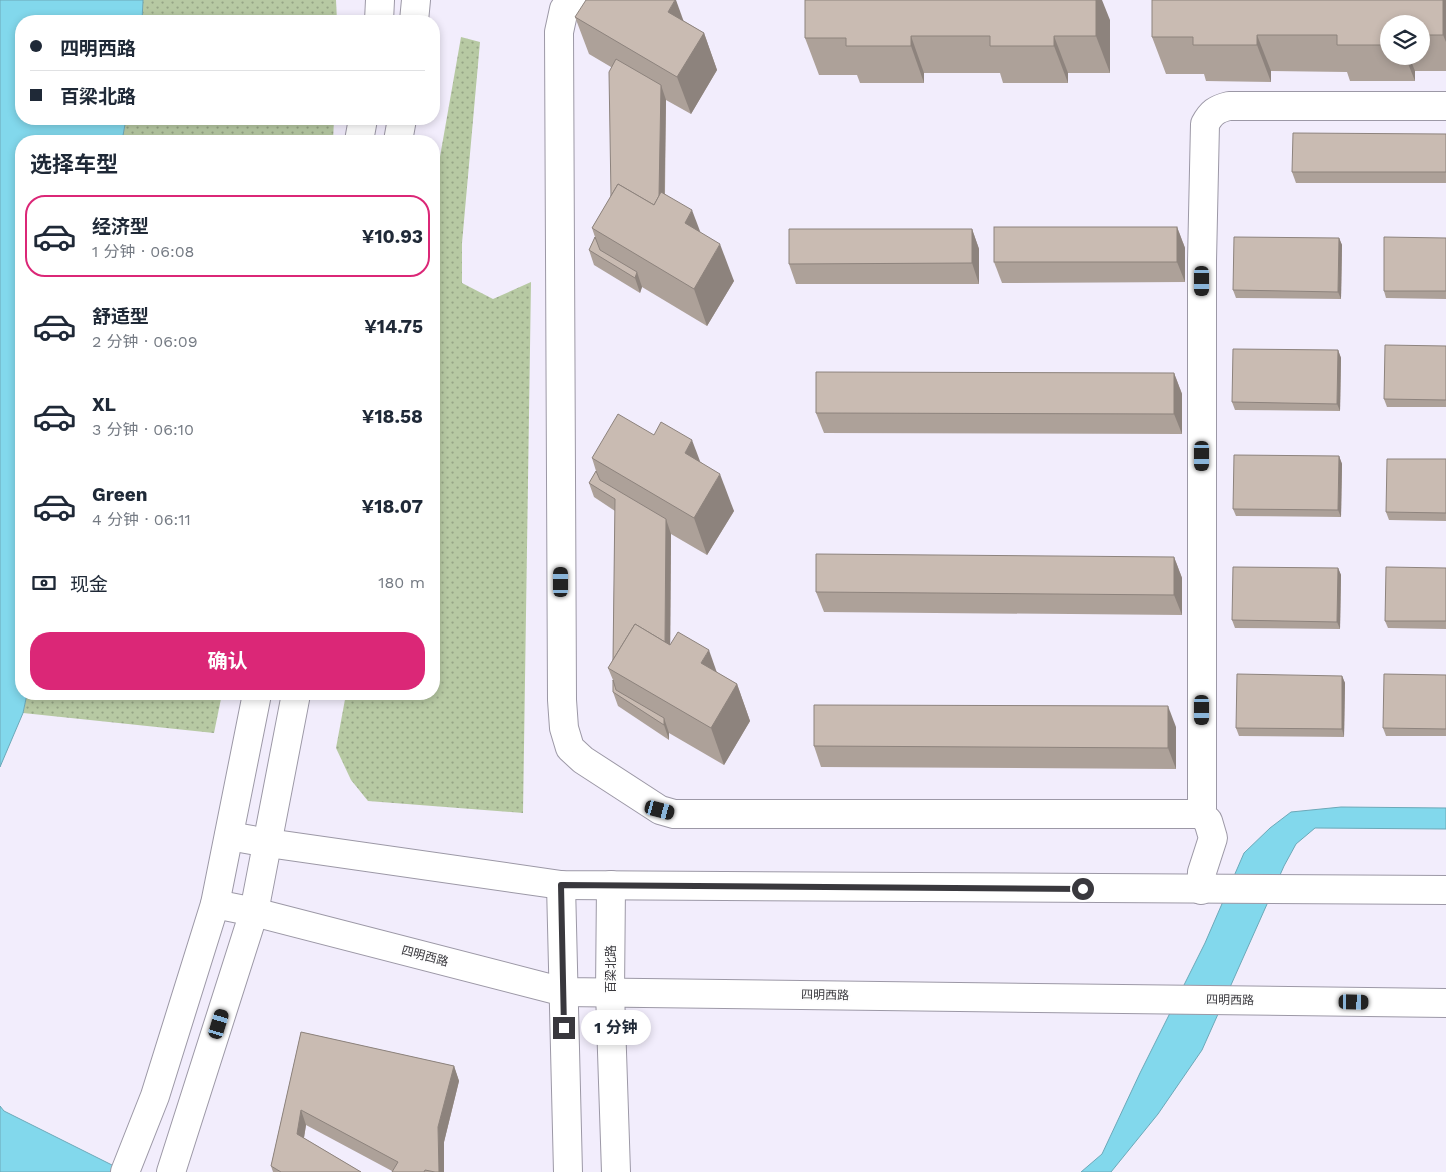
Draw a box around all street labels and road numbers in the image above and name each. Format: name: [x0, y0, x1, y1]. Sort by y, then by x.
street label: 四明西路: [400, 943, 450, 969]
street label: 百梁北路: [604, 945, 618, 993]
street label: 四明西路: [801, 988, 849, 1002]
street label: 四明西路: [1206, 993, 1254, 1007]

